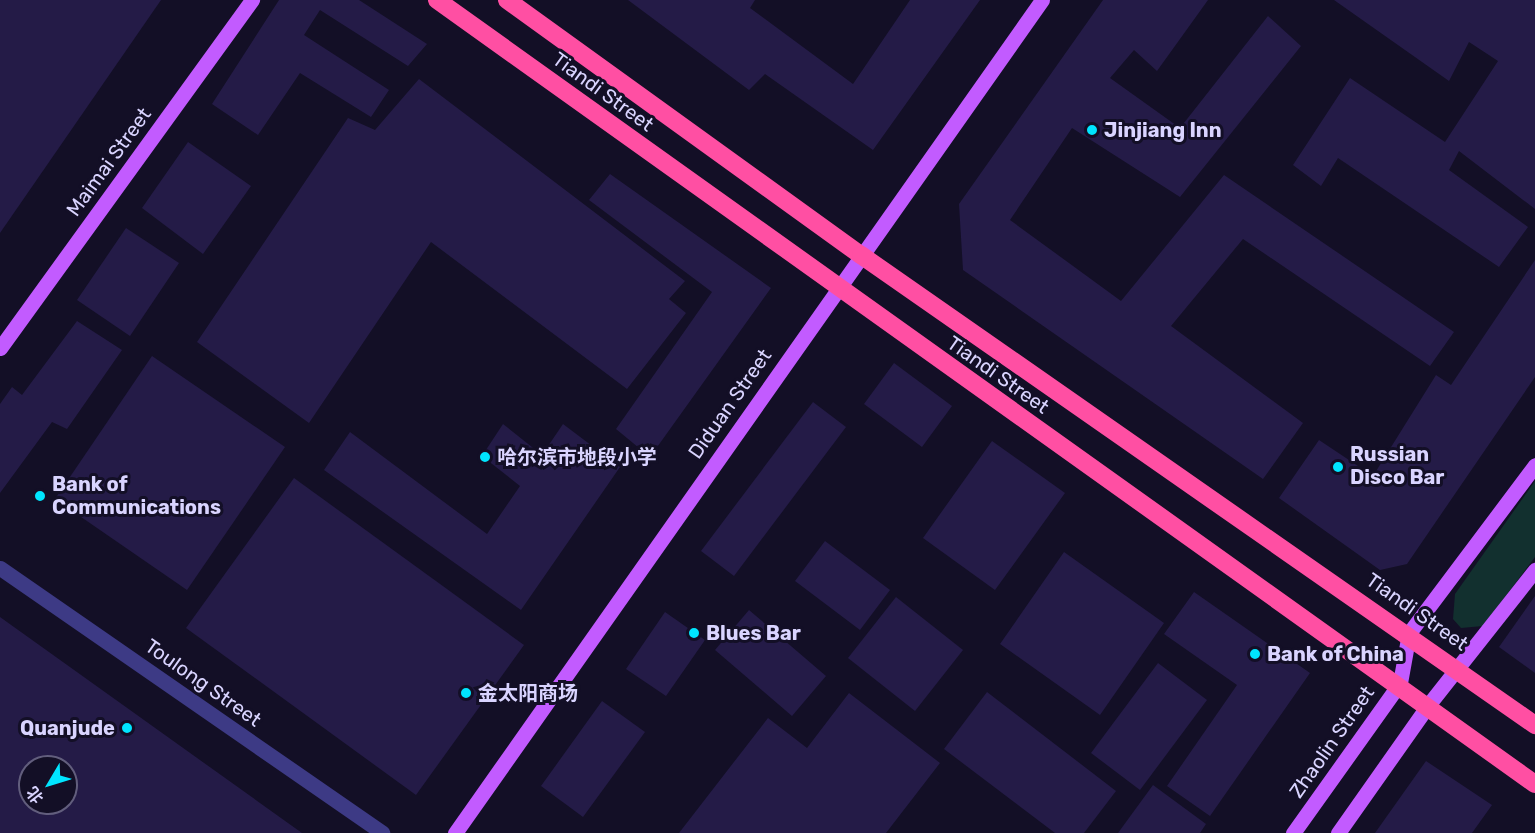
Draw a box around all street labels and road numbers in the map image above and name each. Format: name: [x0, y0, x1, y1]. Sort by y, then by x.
street label: Tiandi Street: [548, 47, 658, 137]
street label: Maimai Street: [62, 103, 156, 221]
street label: Tiandi Street: [942, 331, 1054, 419]
street label: Diduan Street: [683, 345, 777, 463]
street label: Tiandi Street: [1361, 568, 1473, 656]
street label: Toulong Street: [140, 634, 266, 732]
street label: Zhaolin Street: [1285, 681, 1379, 803]

